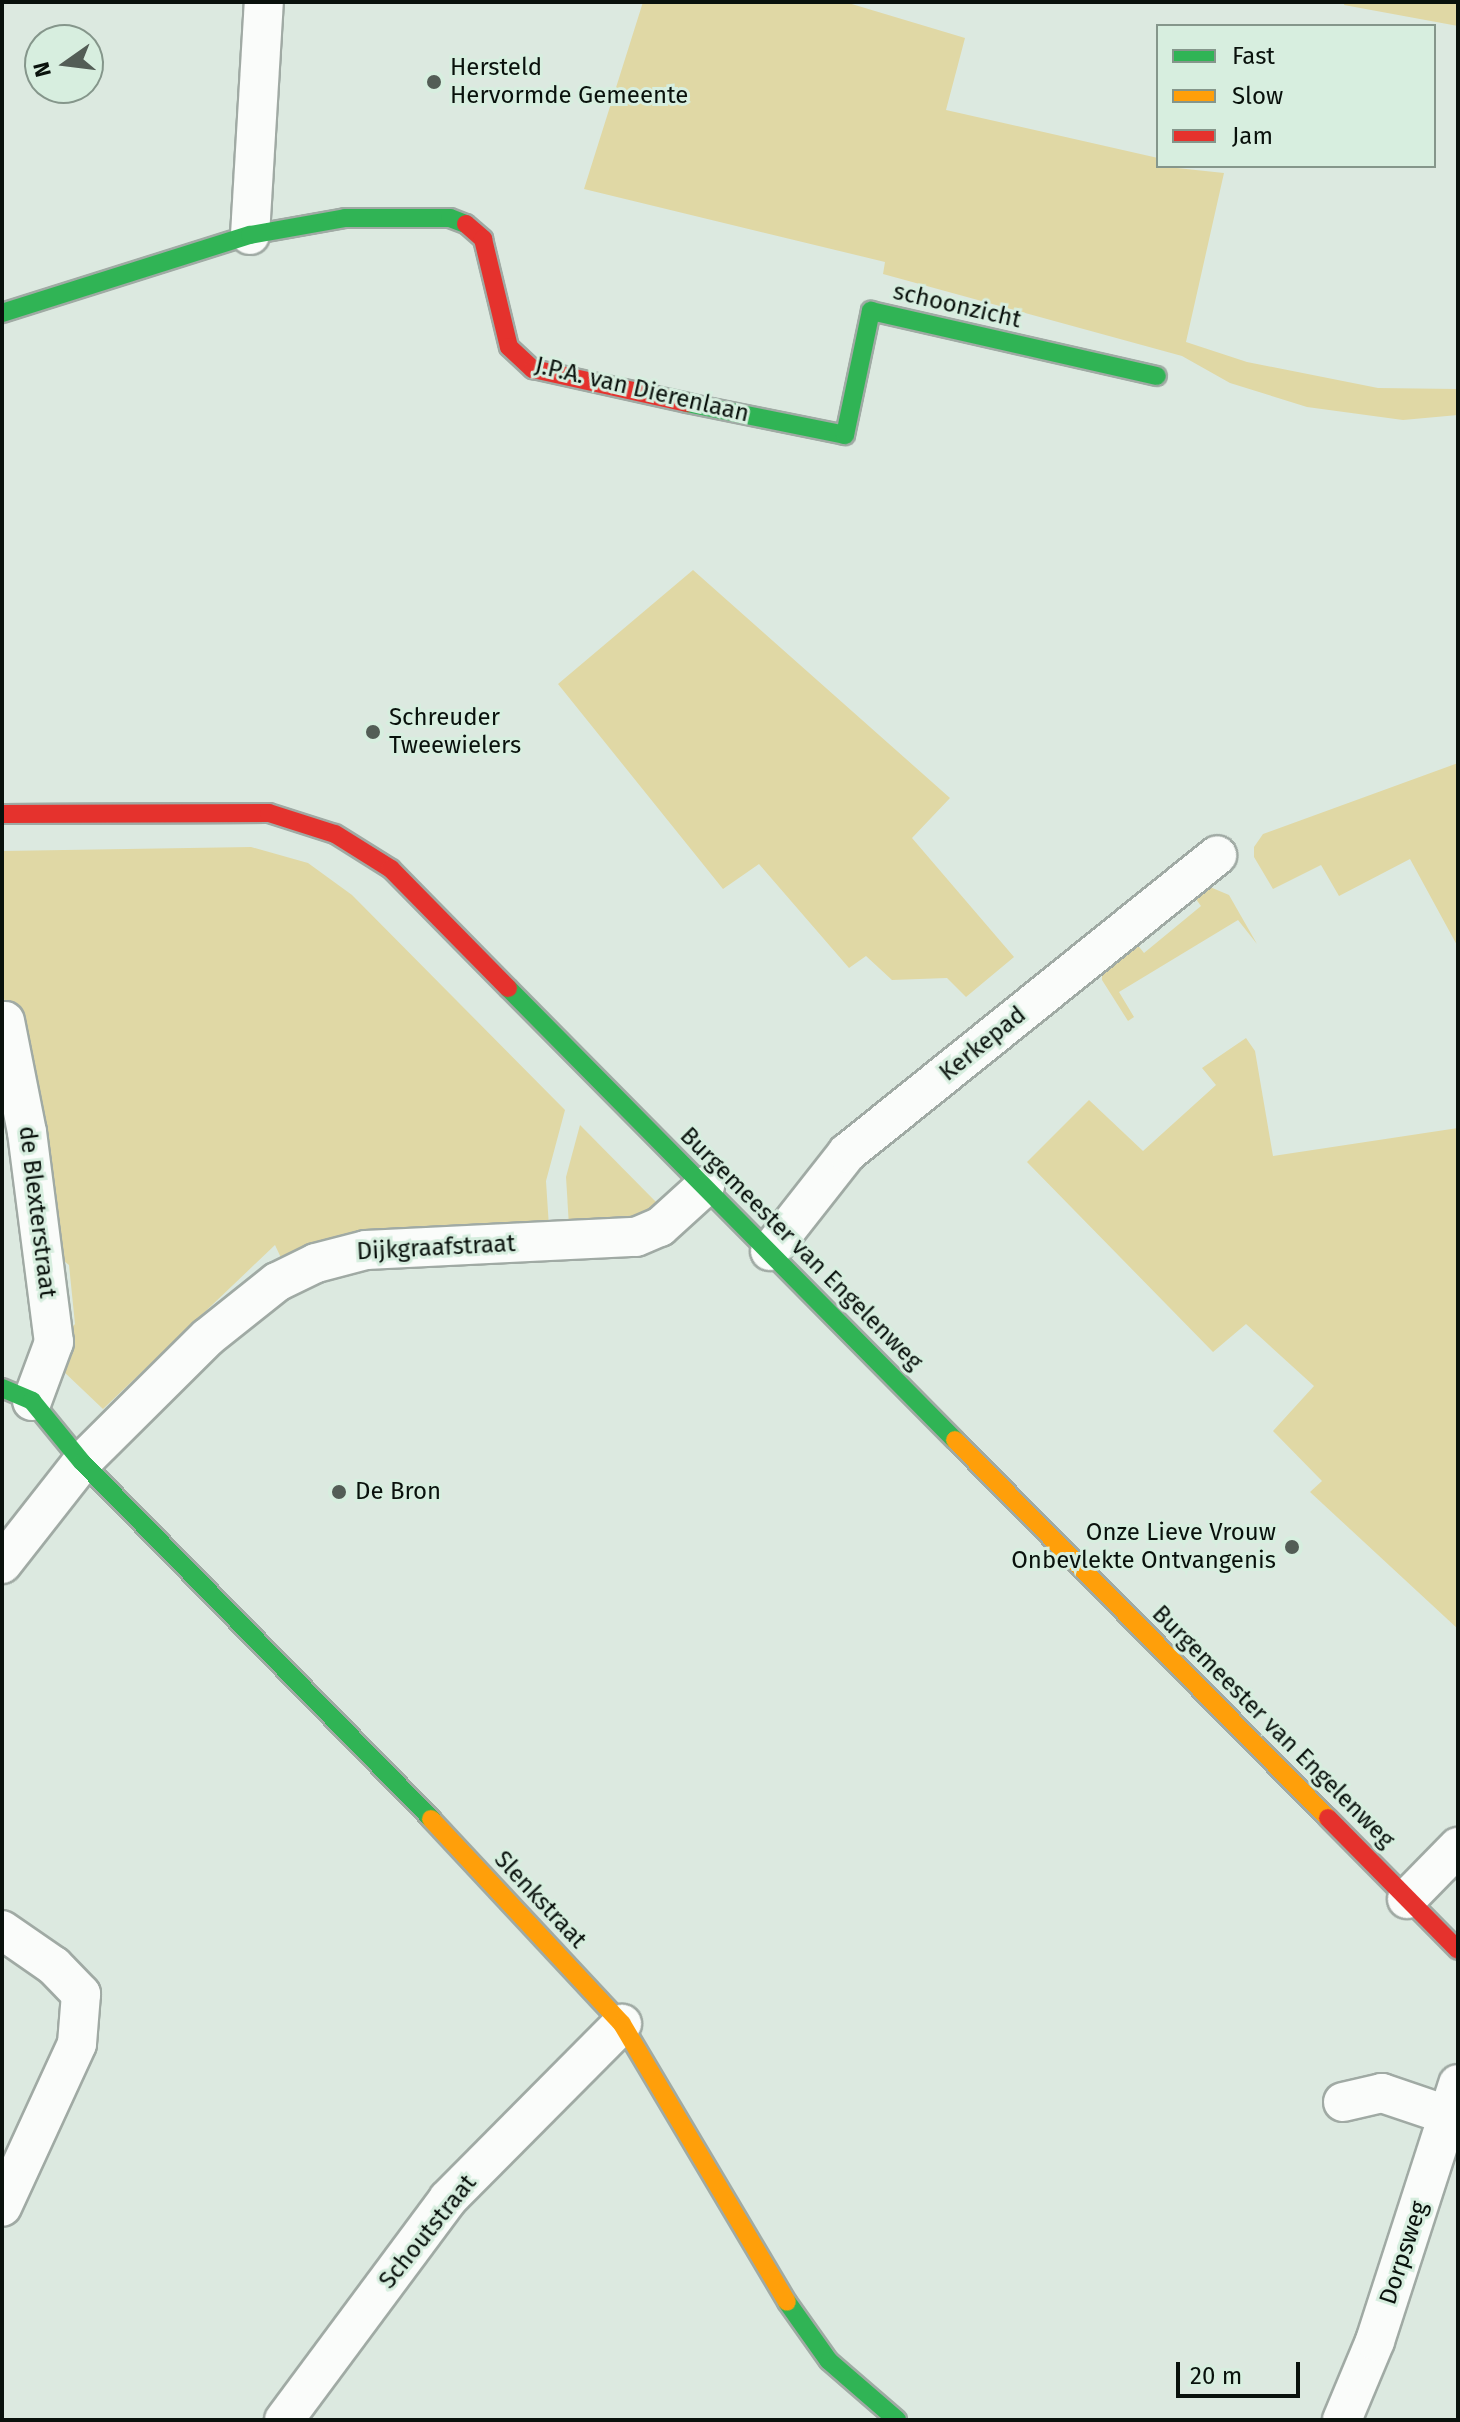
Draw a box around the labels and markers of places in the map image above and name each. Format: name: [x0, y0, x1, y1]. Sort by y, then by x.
place label: Hersteld Hervormde Gemeente: [450, 54, 688, 110]
marker: Hersteld Hervormde Gemeente: [425, 73, 443, 91]
place label: Schreuder Tweewielers: [389, 704, 521, 760]
marker: Schreuder Tweewielers: [364, 723, 382, 741]
place label: De Bron: [355, 1478, 441, 1506]
marker: De Bron: [330, 1483, 348, 1501]
place label: Onze Lieve Vrouw Onbevlekte Ontvangenis: [1011, 1519, 1276, 1575]
marker: Onze Lieve Vrouw Onbevlekte Ontvangenis: [1283, 1538, 1301, 1556]

